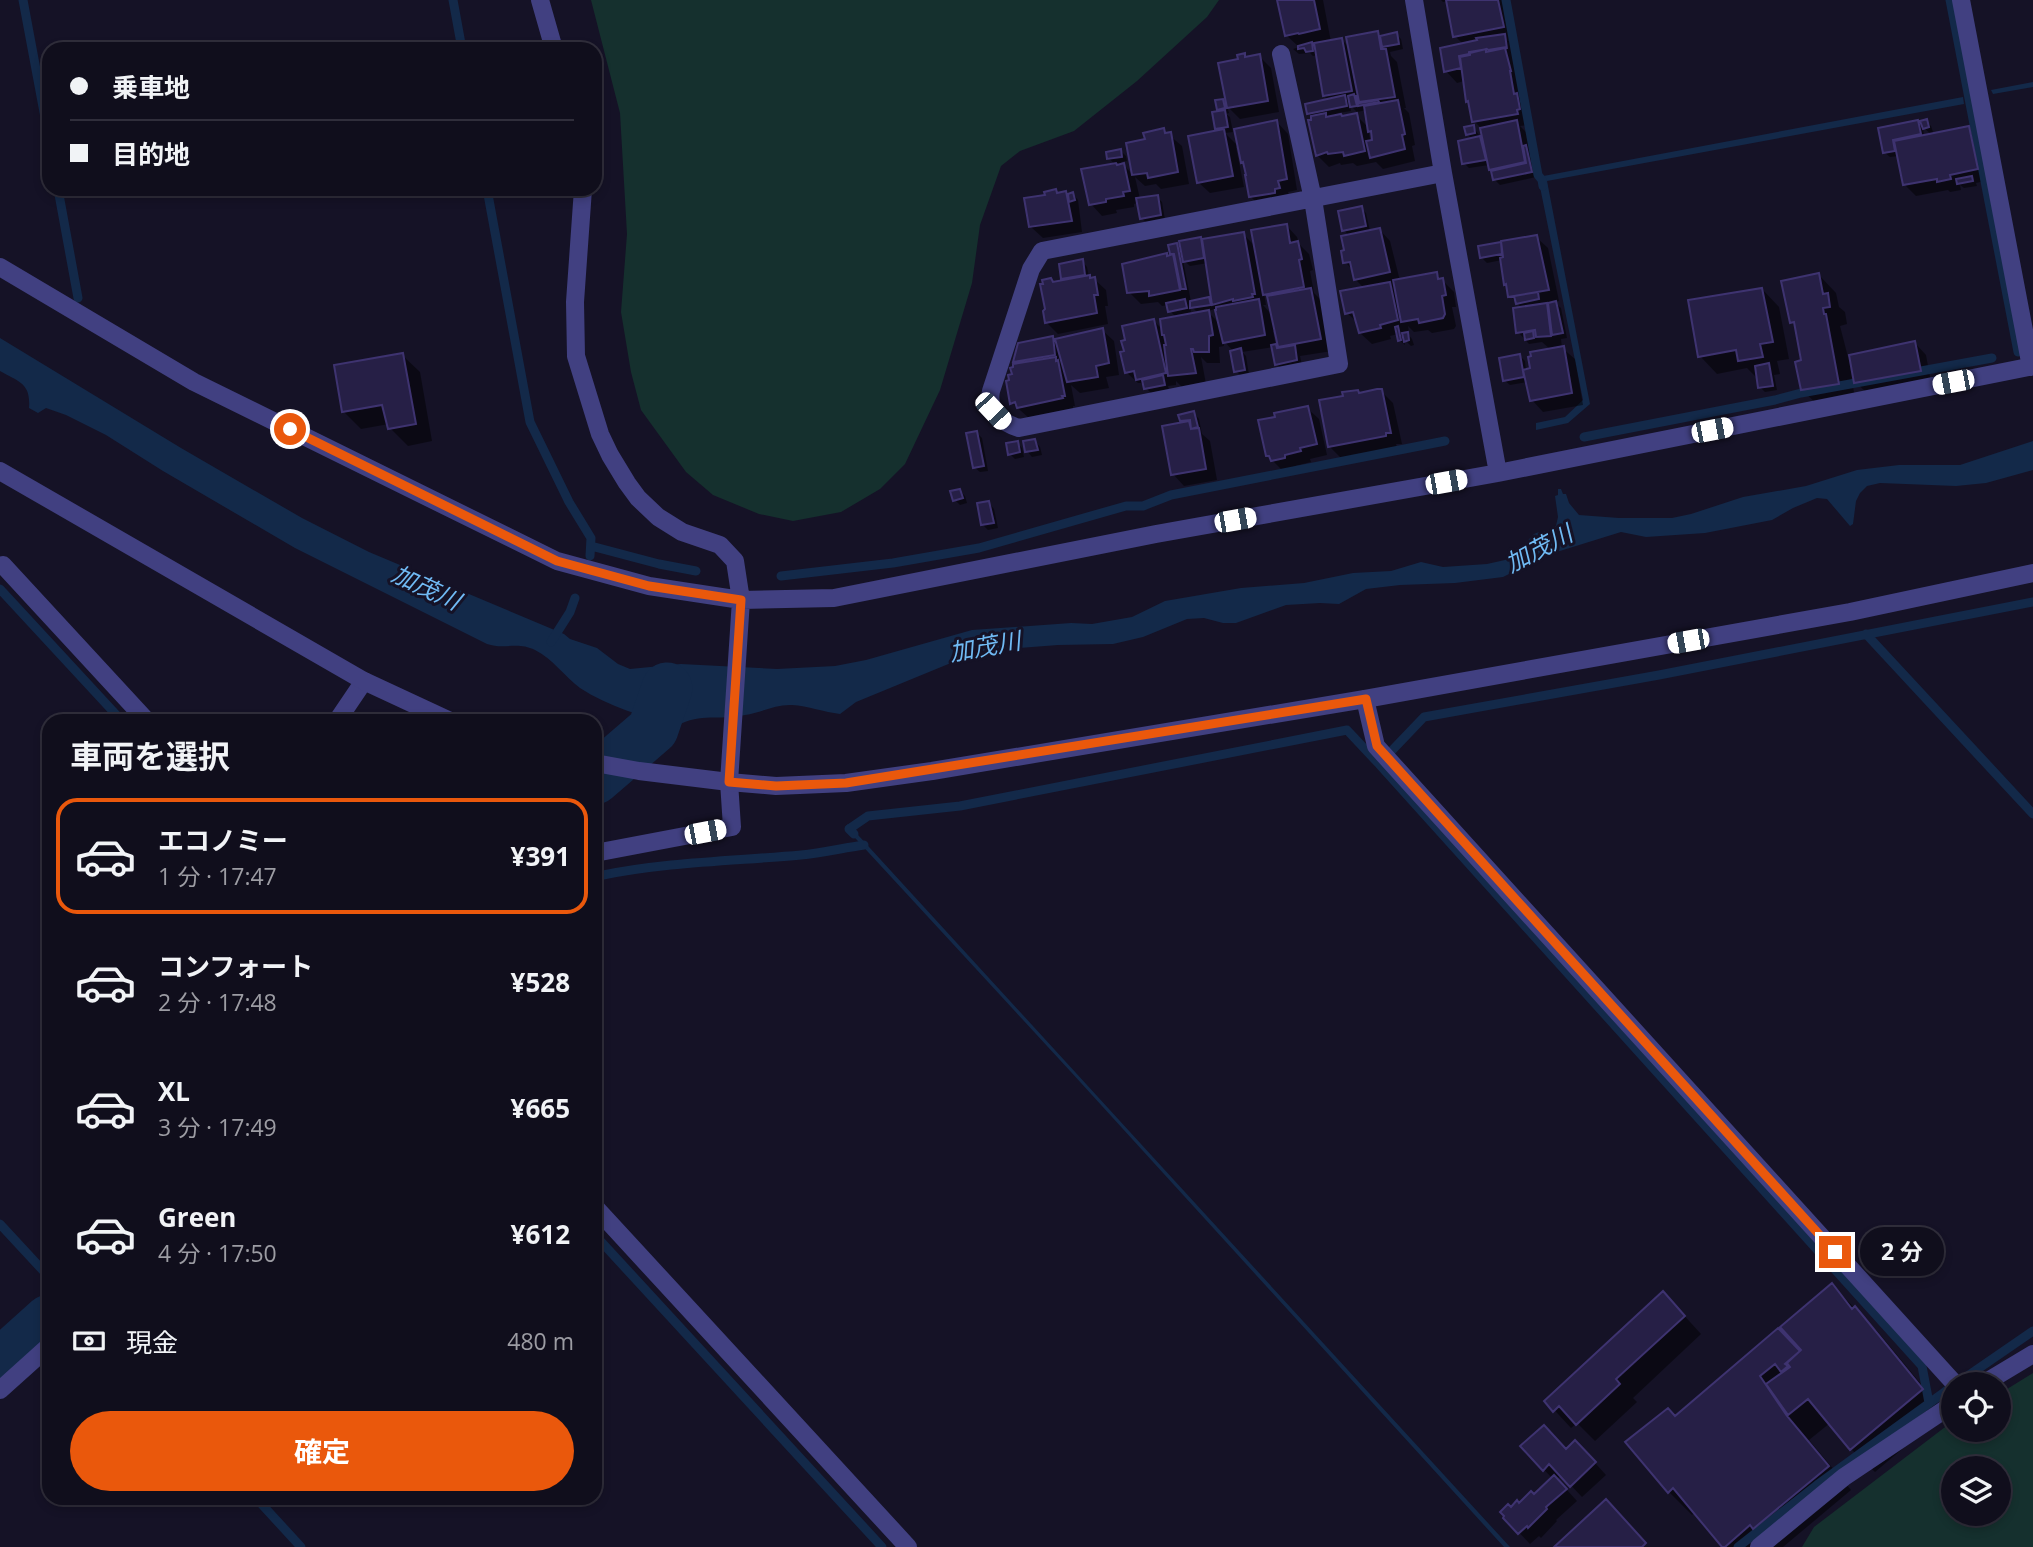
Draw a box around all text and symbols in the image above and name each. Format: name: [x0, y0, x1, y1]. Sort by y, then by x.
text: 乗車地: [112, 69, 190, 105]
text: 目的地: [112, 136, 190, 172]
car: [1931, 368, 1976, 396]
car: [971, 388, 1016, 434]
route start: [274, 413, 306, 445]
car: [1690, 416, 1735, 444]
car: [1424, 468, 1469, 496]
car: [1213, 506, 1258, 534]
water label: 加茂川: [1499, 515, 1580, 579]
water label: 加茂川: [387, 556, 469, 618]
water label: 加茂川: [946, 623, 1026, 668]
car: [1666, 627, 1711, 655]
text: 車両を選択: [70, 734, 230, 777]
car: [683, 818, 728, 846]
text: エコノミー: [158, 822, 288, 858]
icon: car: [74, 825, 137, 888]
text: ¥391: [511, 838, 570, 874]
text: 1 分 · 17:47: [158, 860, 277, 892]
text: コンフォート: [158, 948, 313, 984]
icon: car: [74, 951, 137, 1014]
text: ¥528: [511, 964, 570, 1000]
text: 2 分 · 17:48: [158, 986, 277, 1018]
text: XL: [158, 1073, 190, 1109]
icon: car: [74, 1077, 137, 1140]
text: ¥665: [511, 1090, 570, 1126]
text: 3 分 · 17:49: [158, 1111, 277, 1143]
text: Green: [158, 1199, 236, 1235]
icon: car: [74, 1203, 137, 1266]
text: ¥612: [511, 1216, 570, 1252]
callout: 2 分: [1860, 1228, 1944, 1276]
text: 2 分: [1881, 1235, 1923, 1267]
route end: [1819, 1236, 1851, 1268]
text: 4 分 · 17:50: [158, 1237, 277, 1269]
icon: cash: [70, 1322, 108, 1360]
text: 現金: [126, 1324, 178, 1360]
text: 480 m: [507, 1325, 574, 1357]
map controls: [1941, 1372, 2011, 1526]
button: locate: [1941, 1372, 2011, 1442]
button: 確定: [70, 1411, 574, 1491]
button: layers: [1941, 1456, 2011, 1526]

